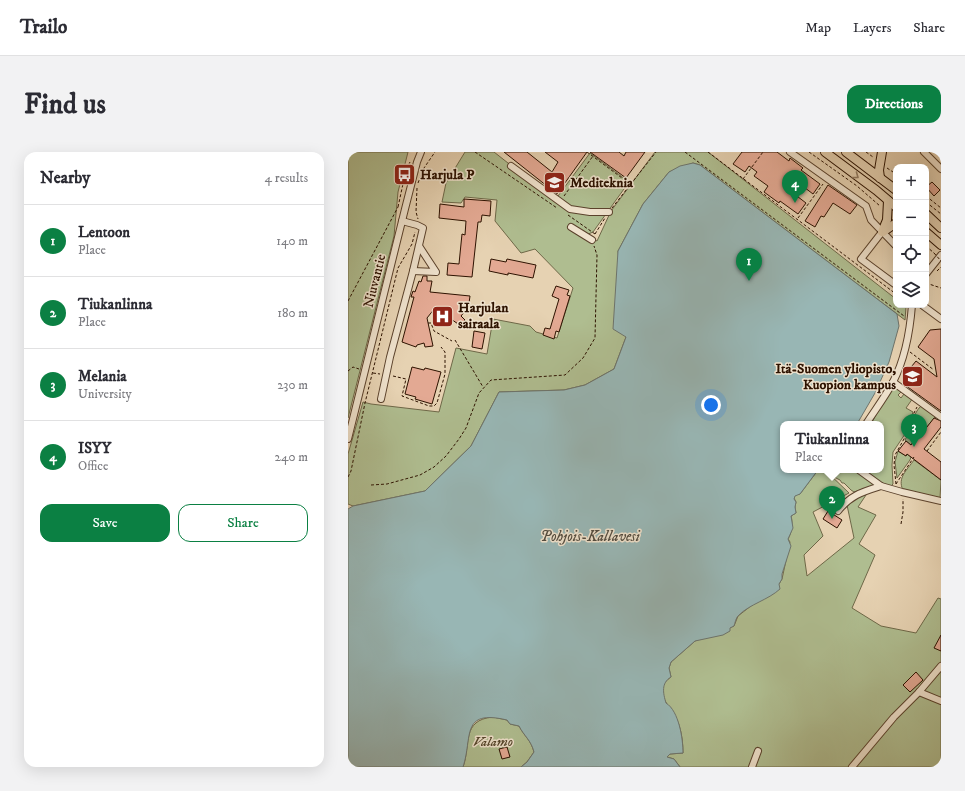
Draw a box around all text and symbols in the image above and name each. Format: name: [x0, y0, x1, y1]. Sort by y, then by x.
text: Trailo: [20, 16, 67, 39]
text: Map: [805, 19, 831, 37]
text: Layers: [853, 19, 891, 37]
text: Share: [913, 19, 945, 37]
button: Directions: [847, 85, 941, 123]
text: Find us: [24, 87, 106, 122]
bus stop icon: Harjula P: [392, 162, 418, 188]
map controls: [893, 164, 929, 308]
button: +: [893, 164, 929, 200]
place label: Harjula P: [420, 166, 475, 184]
text: Nearby: [40, 167, 90, 189]
text: 4 results: [265, 170, 308, 186]
school or university icon: Mediteknia: [541, 170, 567, 196]
pin: 4: [782, 170, 808, 203]
one-way arrow: [851, 171, 858, 178]
place label: Mediteknia: [570, 174, 634, 192]
button: −: [893, 200, 929, 236]
text: Lentoon: [78, 223, 130, 242]
text: 1: [51, 233, 55, 249]
text: 140 m: [276, 233, 308, 249]
button: locate: [893, 236, 929, 272]
text: Place: [78, 242, 106, 258]
pin: 1: [736, 248, 762, 281]
street label: Niuvantie: [360, 252, 390, 310]
button: layers: [893, 272, 929, 308]
text: Tiukanlinna: [78, 295, 152, 314]
place label: Harjulan sairaala: [458, 299, 509, 333]
hospital icon: Harjulan sairaala: [429, 303, 455, 329]
text: 2: [50, 305, 56, 321]
text: 180 m: [277, 305, 308, 321]
text: Place: [78, 314, 106, 330]
place label: Itä-Suomen yliopisto, Kuopion kampus: [775, 360, 896, 394]
school or university icon: Itä-Suomen yliopisto, Kuopion kampus: [899, 364, 925, 390]
text: Melania: [78, 367, 127, 386]
text: 3: [51, 377, 55, 393]
text: 230 m: [277, 377, 308, 393]
text: University: [78, 386, 132, 402]
your location: [701, 395, 721, 415]
pin: 3: [901, 414, 927, 447]
popup: [780, 421, 884, 473]
text: Tiukanlinna: [795, 430, 869, 449]
text: ISYY: [78, 439, 111, 458]
text: 4: [49, 449, 57, 465]
text: 240 m: [275, 449, 308, 465]
text: Place: [795, 449, 823, 465]
text: Office: [78, 458, 108, 474]
pin: 2: [819, 486, 845, 519]
button: Save: [40, 504, 170, 542]
button: Share: [178, 504, 308, 542]
water label: Pohjois-Kallavesi: [540, 527, 641, 546]
park label: Valamo: [473, 733, 513, 751]

